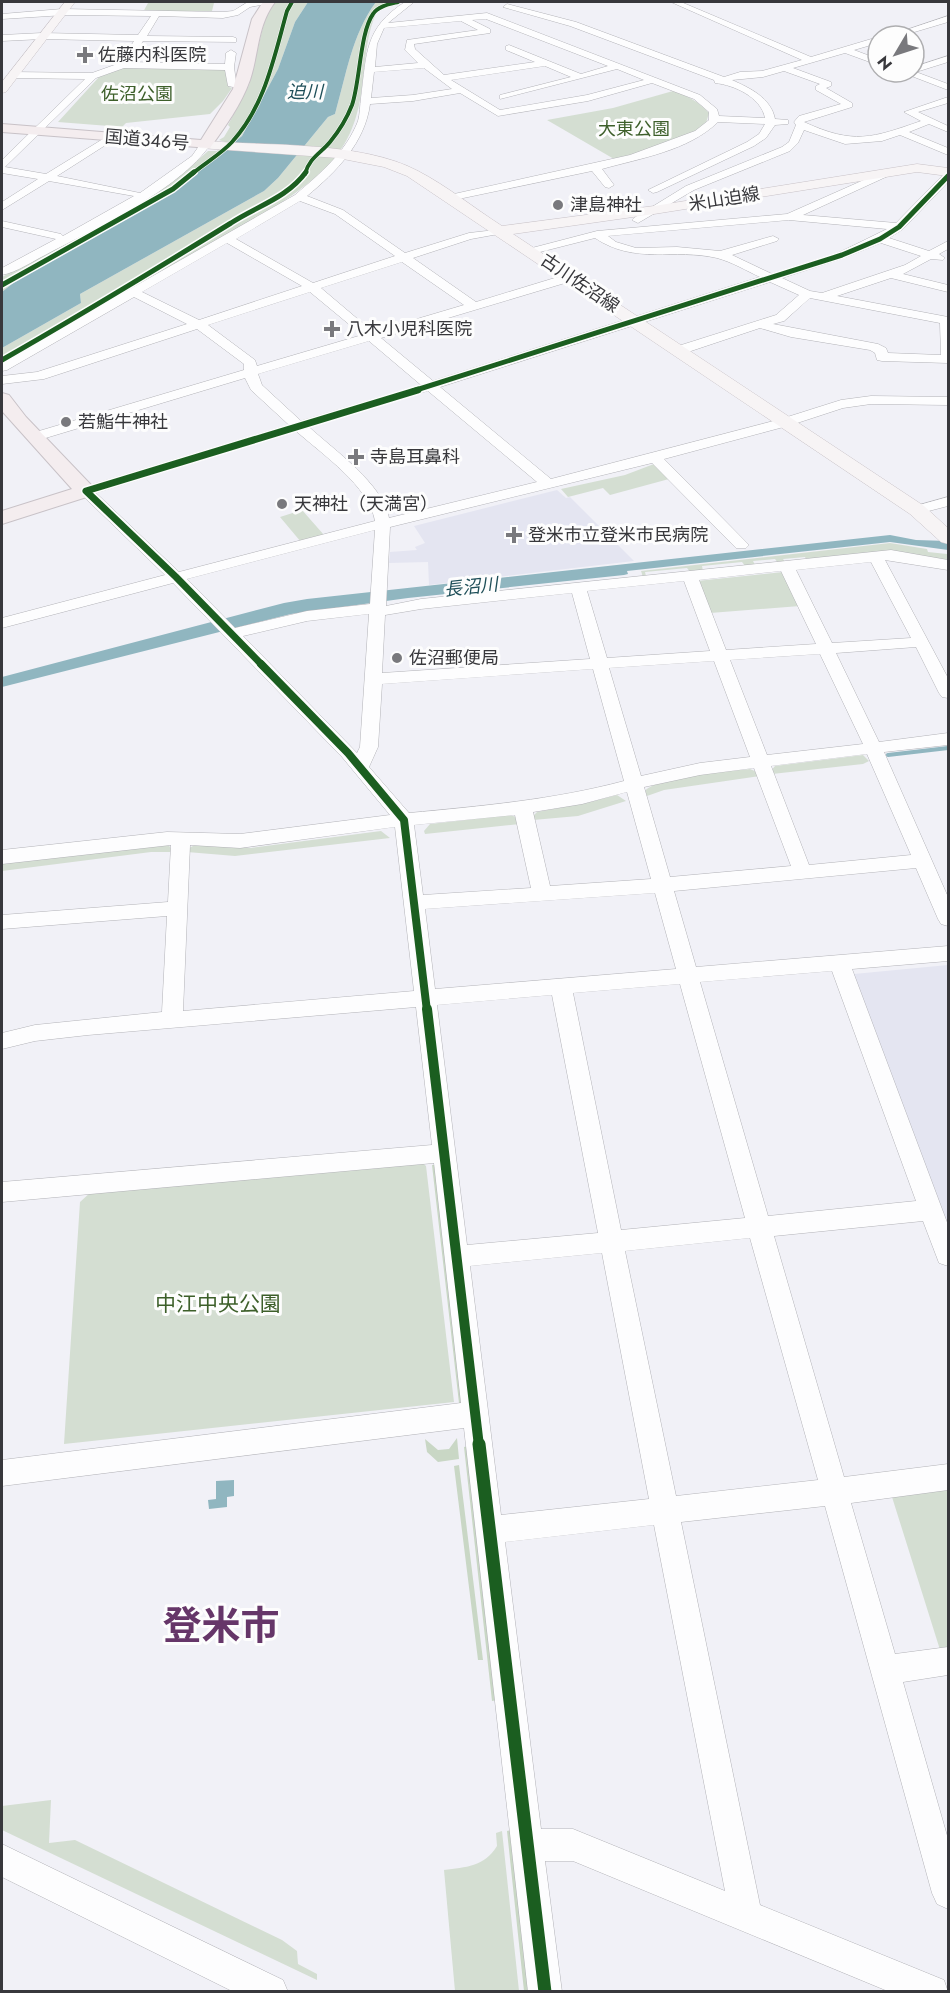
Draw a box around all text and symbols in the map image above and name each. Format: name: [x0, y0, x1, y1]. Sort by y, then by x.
north arrow: [866, 24, 926, 84]
place label: 佐藤内科医院: [98, 42, 206, 68]
marker: 佐藤内科医院: [76, 46, 94, 64]
text: N: [872, 51, 898, 75]
water label: 迫川: [287, 79, 325, 105]
park label: 佐沼公園: [101, 81, 173, 107]
park label: 大東公園: [598, 116, 670, 142]
street label: 国道346号: [104, 123, 190, 157]
street label: 米山迫線: [686, 181, 762, 217]
place label: 津島神社: [570, 192, 642, 218]
marker: 津島神社: [551, 198, 565, 212]
street label: 古川佐沼線: [535, 247, 625, 319]
place label: 八木小児科医院: [346, 316, 472, 342]
marker: 八木小児科医院: [323, 320, 341, 338]
place label: 若鮨牛神社: [78, 409, 168, 435]
marker: 若鮨牛神社: [59, 415, 73, 429]
place label: 寺島耳鼻科: [370, 444, 460, 470]
marker: 寺島耳鼻科: [347, 448, 365, 466]
place label: 天神社（天満宮）: [294, 491, 438, 517]
marker: 天神社（天満宮）: [275, 497, 289, 511]
place label: 登米市立登米市民病院: [528, 522, 708, 548]
marker: 登米市立登米市民病院: [505, 526, 523, 544]
water label: 長沼川: [443, 571, 501, 603]
place label: 佐沼郵便局: [409, 645, 499, 671]
marker: 佐沼郵便局: [390, 651, 404, 665]
park label: 中江中央公園: [155, 1289, 281, 1319]
district label: 登米市: [162, 1597, 280, 1654]

